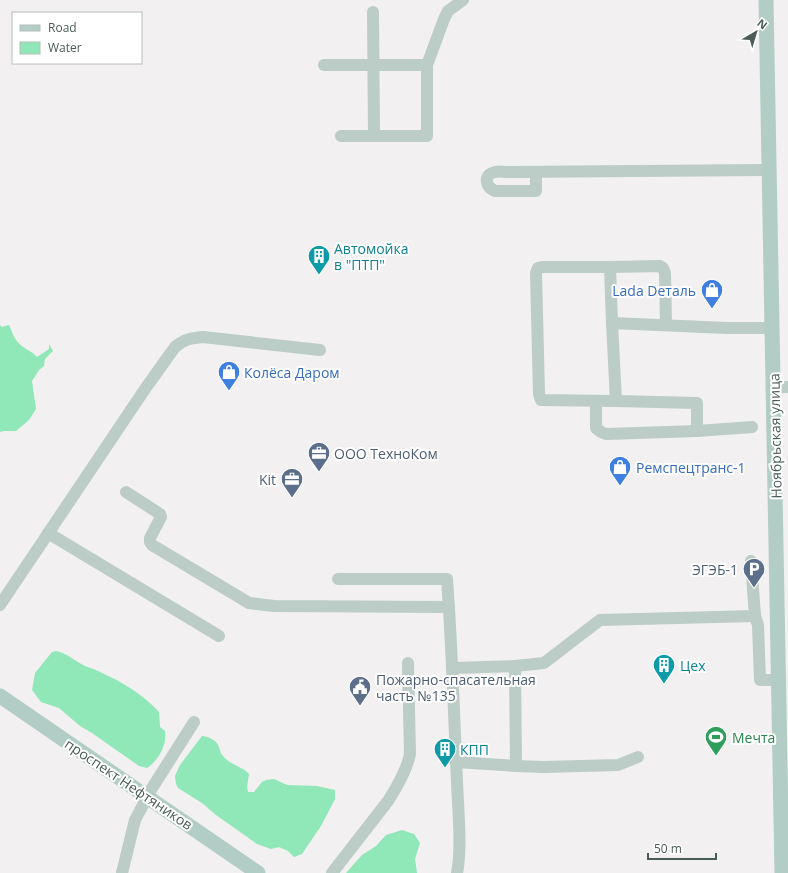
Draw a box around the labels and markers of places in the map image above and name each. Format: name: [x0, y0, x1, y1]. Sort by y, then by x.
place label: Автомойка в "ПТП": [334, 239, 409, 274]
building icon: Автомойка в "ПТП": [306, 243, 332, 276]
shop icon: Lada Dеталь: [699, 277, 725, 310]
place label: Lada Dеталь: [612, 281, 696, 300]
shop icon: Колёса Даром: [216, 359, 242, 392]
place label: Колёса Даром: [244, 363, 340, 382]
office icon: ООО ТехноКом: [306, 440, 332, 473]
place label: ООО ТехноКом: [334, 444, 438, 463]
shop icon: Ремспецтранс-1: [607, 454, 633, 487]
place label: Ремспецтранс-1: [636, 458, 746, 477]
office icon: Kit: [279, 466, 305, 499]
place label: Kit: [259, 470, 276, 489]
parking icon: ЭГЭБ-1: [741, 556, 767, 589]
place label: ЭГЭБ-1: [692, 560, 738, 579]
building icon: Цех: [651, 652, 677, 685]
place label: Цех: [680, 656, 706, 675]
place label: Пожарно-спасательная часть №135: [376, 670, 536, 705]
public building icon: Пожарно-спасательная часть №135: [347, 674, 373, 707]
sports icon: Мечта: [703, 724, 729, 757]
place label: Мечта: [732, 728, 775, 747]
building icon: КПП: [432, 736, 458, 769]
place label: КПП: [460, 740, 489, 759]

